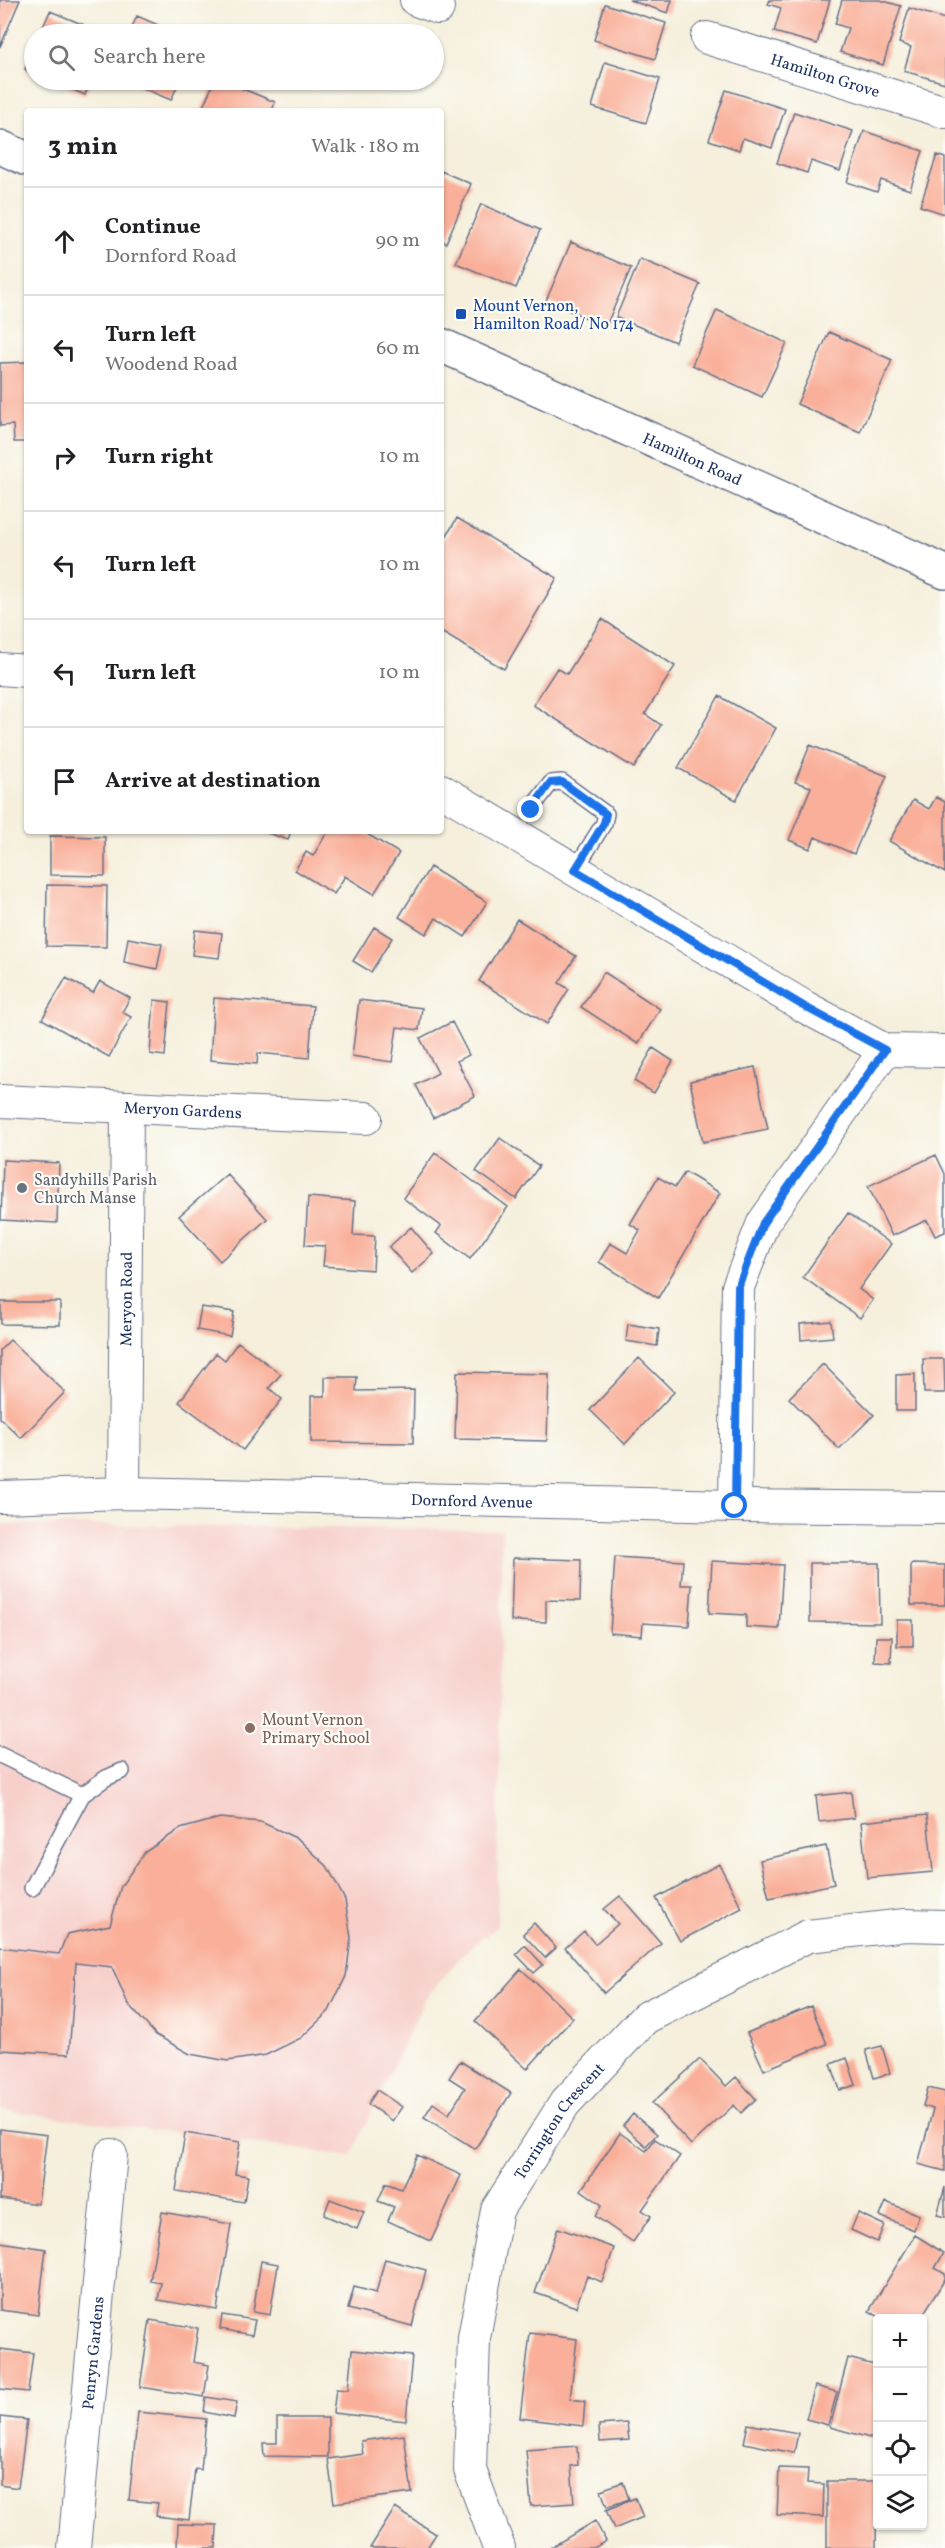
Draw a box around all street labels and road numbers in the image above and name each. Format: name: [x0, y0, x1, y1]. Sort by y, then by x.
street label: Hamilton Grove: [767, 49, 882, 104]
street label: Hamilton Road: [639, 428, 745, 492]
street label: Meryon Gardens: [123, 1098, 242, 1125]
street label: Meryon Road: [116, 1252, 139, 1347]
street label: Dornford Avenue: [411, 1490, 533, 1515]
street label: Torrington Crescent: [510, 2058, 611, 2185]
street label: Penryn Gardens: [78, 2295, 111, 2411]

